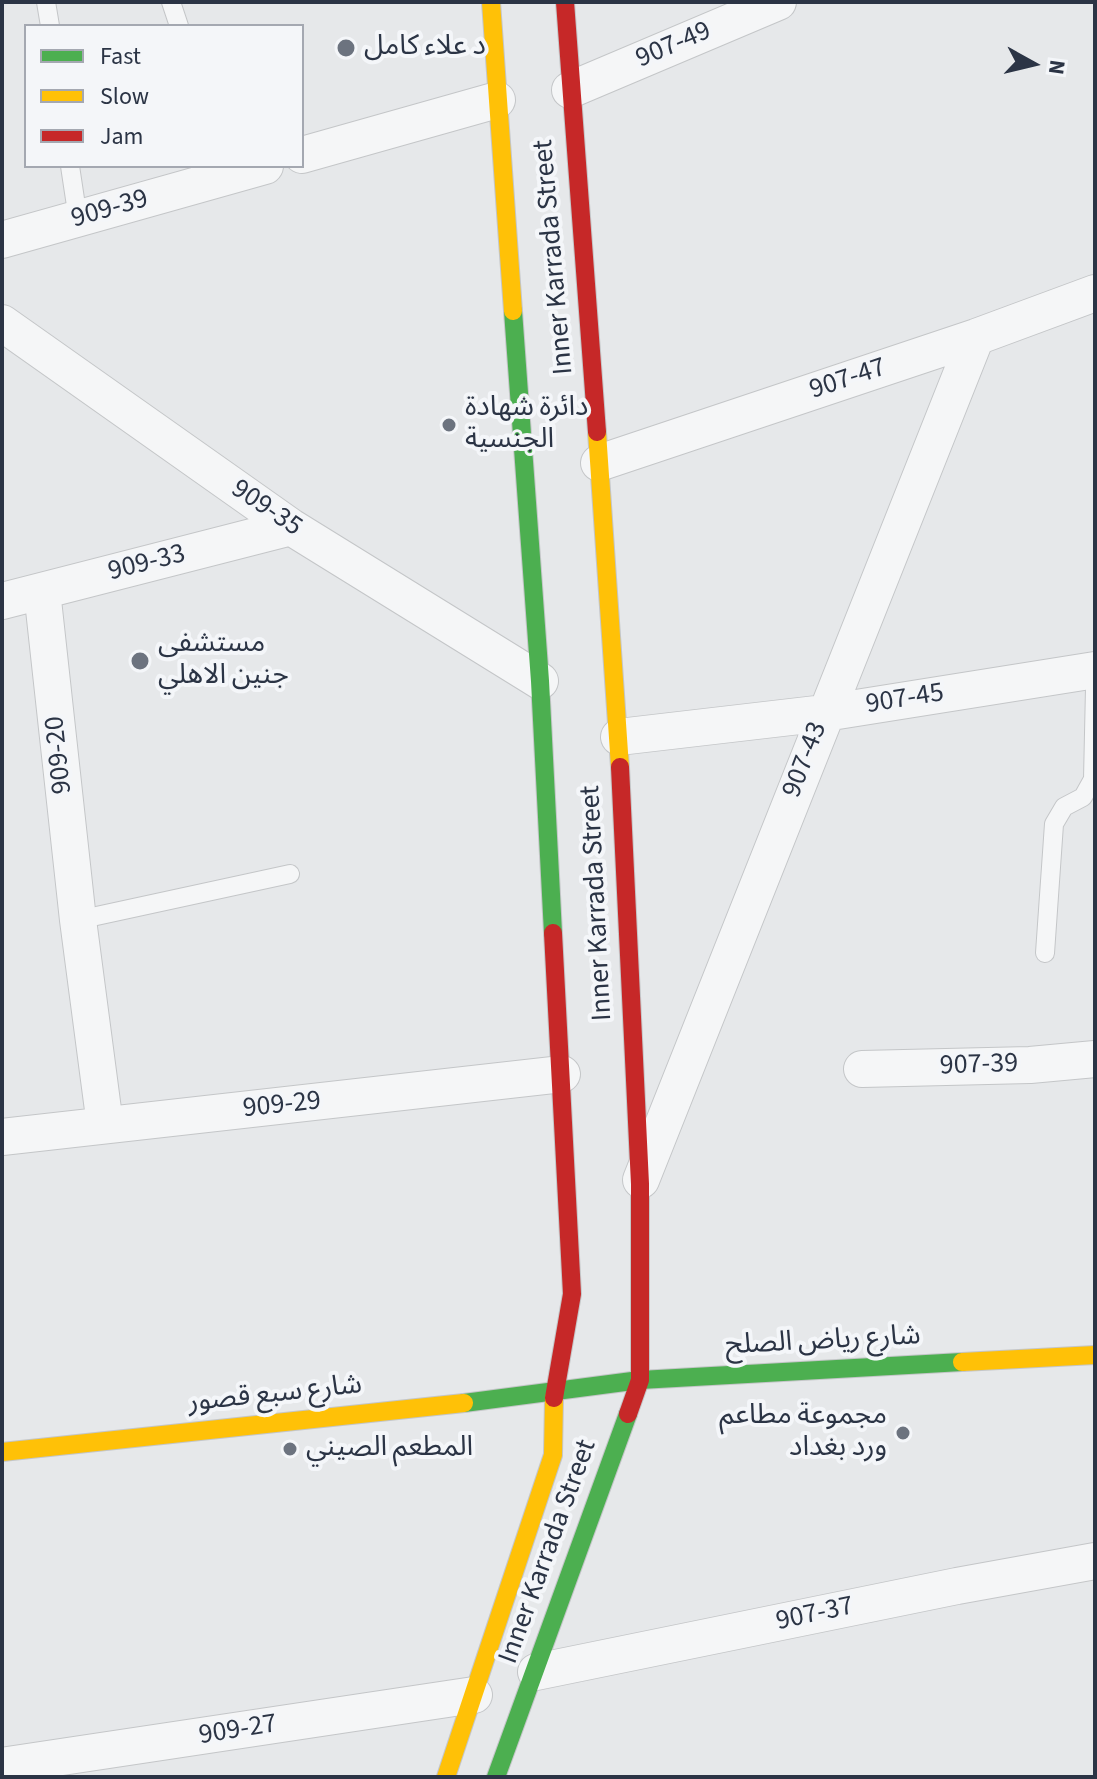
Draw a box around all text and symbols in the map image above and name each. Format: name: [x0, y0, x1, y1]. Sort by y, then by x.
street label: 907-49: [631, 15, 717, 77]
legend: [24, 24, 304, 168]
north arrow: [993, 24, 1073, 104]
place label: د علاء كامل: [364, 31, 486, 65]
marker: د علاء كامل: [335, 37, 357, 59]
text: Fast: [100, 39, 141, 74]
text: N: [1040, 58, 1074, 77]
text: Slow: [100, 79, 149, 114]
text: Jam: [100, 119, 144, 154]
street label: Inner Karrada Street: [528, 138, 582, 376]
street label: 909-39: [68, 183, 152, 237]
street label: 907-47: [806, 352, 890, 408]
place label: دائرة شهادة الجنسية: [465, 392, 588, 458]
marker: دائرة شهادة الجنسية: [440, 416, 458, 434]
street label: 909-35: [224, 473, 308, 545]
street label: 909-33: [105, 538, 189, 590]
place label: مستشفى جنين الاهلي: [158, 628, 289, 694]
marker: مستشفى جنين الاهلي: [129, 650, 151, 672]
street label: 907-45: [864, 677, 946, 723]
street label: 909-20: [39, 714, 81, 796]
street label: 907-43: [776, 717, 836, 803]
street label: Inner Karrada Street: [575, 784, 621, 1022]
street label: 907-39: [939, 1048, 1019, 1084]
street label: 909-29: [241, 1085, 323, 1127]
street label: شارع رياض الصلح: [725, 1320, 921, 1364]
street label: شارع سبع قصور: [186, 1369, 364, 1421]
place label: مجموعة مطاعم ورد بغداد: [719, 1400, 887, 1466]
marker: مجموعة مطاعم ورد بغداد: [894, 1424, 912, 1442]
place label: المطعم الصيني: [306, 1432, 473, 1466]
street label: Inner Karrada Street: [493, 1435, 605, 1669]
marker: المطعم الصيني: [281, 1440, 299, 1458]
street label: 907-37: [773, 1590, 857, 1640]
street label: 909-27: [197, 1708, 279, 1754]

